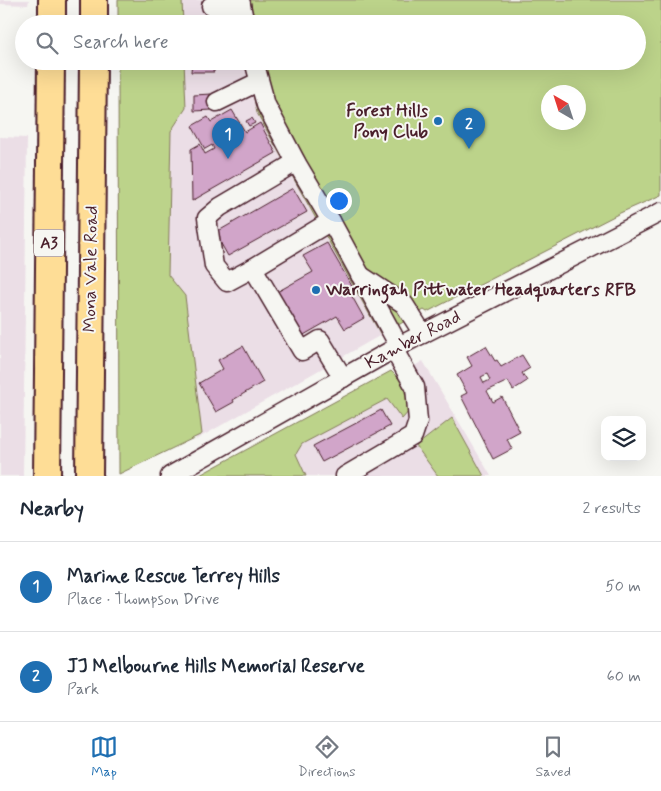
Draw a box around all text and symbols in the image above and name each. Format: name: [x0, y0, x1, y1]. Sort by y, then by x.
search box: [15, 15, 646, 70]
icon: search: [33, 29, 61, 57]
text: Search here: [73, 30, 169, 55]
north arrow: [541, 85, 586, 130]
place label: Forest Hills Pony Club: [346, 99, 428, 144]
pin: 2: [453, 108, 485, 149]
marker: Forest Hills Pony Club: [432, 115, 444, 127]
pin: 1: [212, 118, 244, 159]
your location: [326, 188, 352, 214]
street label: Mona Vale Road: [78, 205, 104, 333]
road number: A3: [34, 230, 64, 256]
place label: Warringah Pittwater Headquarters RFB: [325, 278, 637, 304]
marker: Warringah Pittwater Headquarters RFB: [310, 284, 322, 296]
street label: Kamber Road: [361, 305, 465, 375]
map controls: [601, 416, 646, 461]
button: layers: [601, 416, 646, 461]
text: Nearby: [20, 495, 84, 523]
text: 2 results: [583, 498, 641, 519]
text: Marine Rescue Terrey Hills: [67, 564, 280, 589]
text: 1: [32, 576, 40, 597]
text: 50 m: [605, 576, 641, 597]
text: Place · Thompson Drive: [67, 589, 220, 610]
text: JJ Melbourne Hills Memorial Reserve: [67, 654, 365, 679]
text: 2: [32, 666, 40, 687]
text: 60 m: [607, 666, 641, 687]
text: Park: [67, 679, 99, 700]
tab: Map: [90, 733, 118, 781]
tab: Directions: [298, 733, 356, 781]
tab: Saved: [536, 733, 571, 781]

